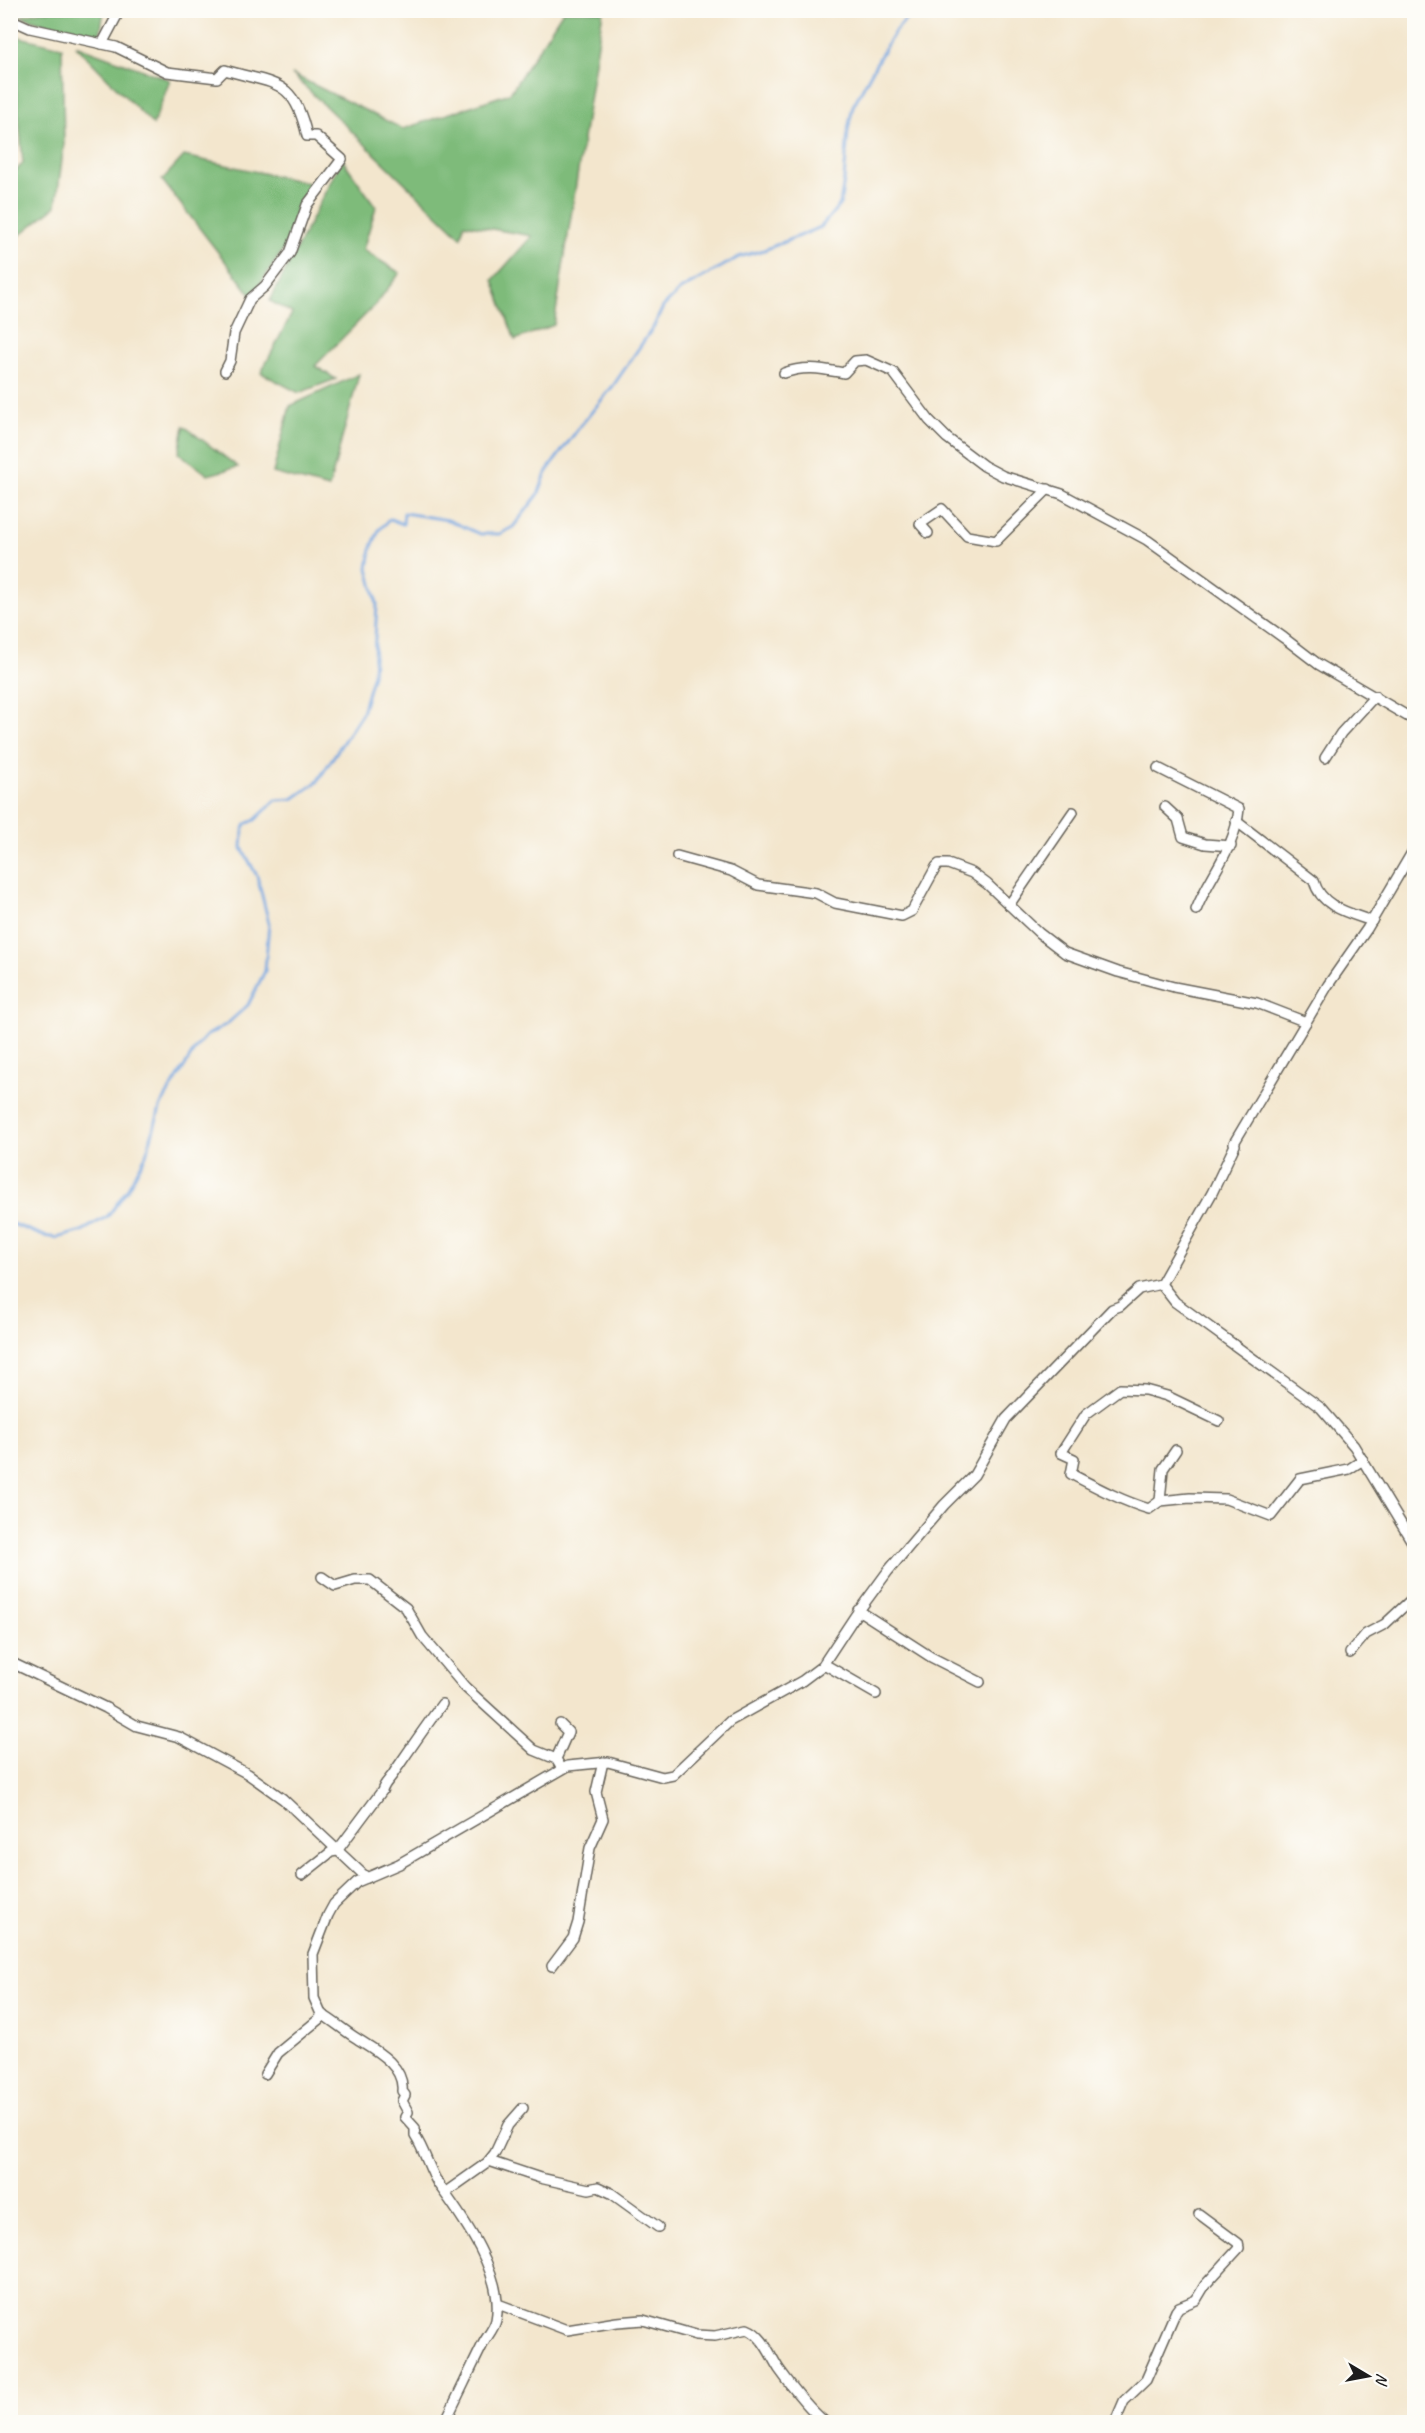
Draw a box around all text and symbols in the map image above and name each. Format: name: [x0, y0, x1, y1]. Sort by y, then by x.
north arrow: [1338, 2346, 1398, 2406]
text: N: [1371, 2372, 1392, 2388]

